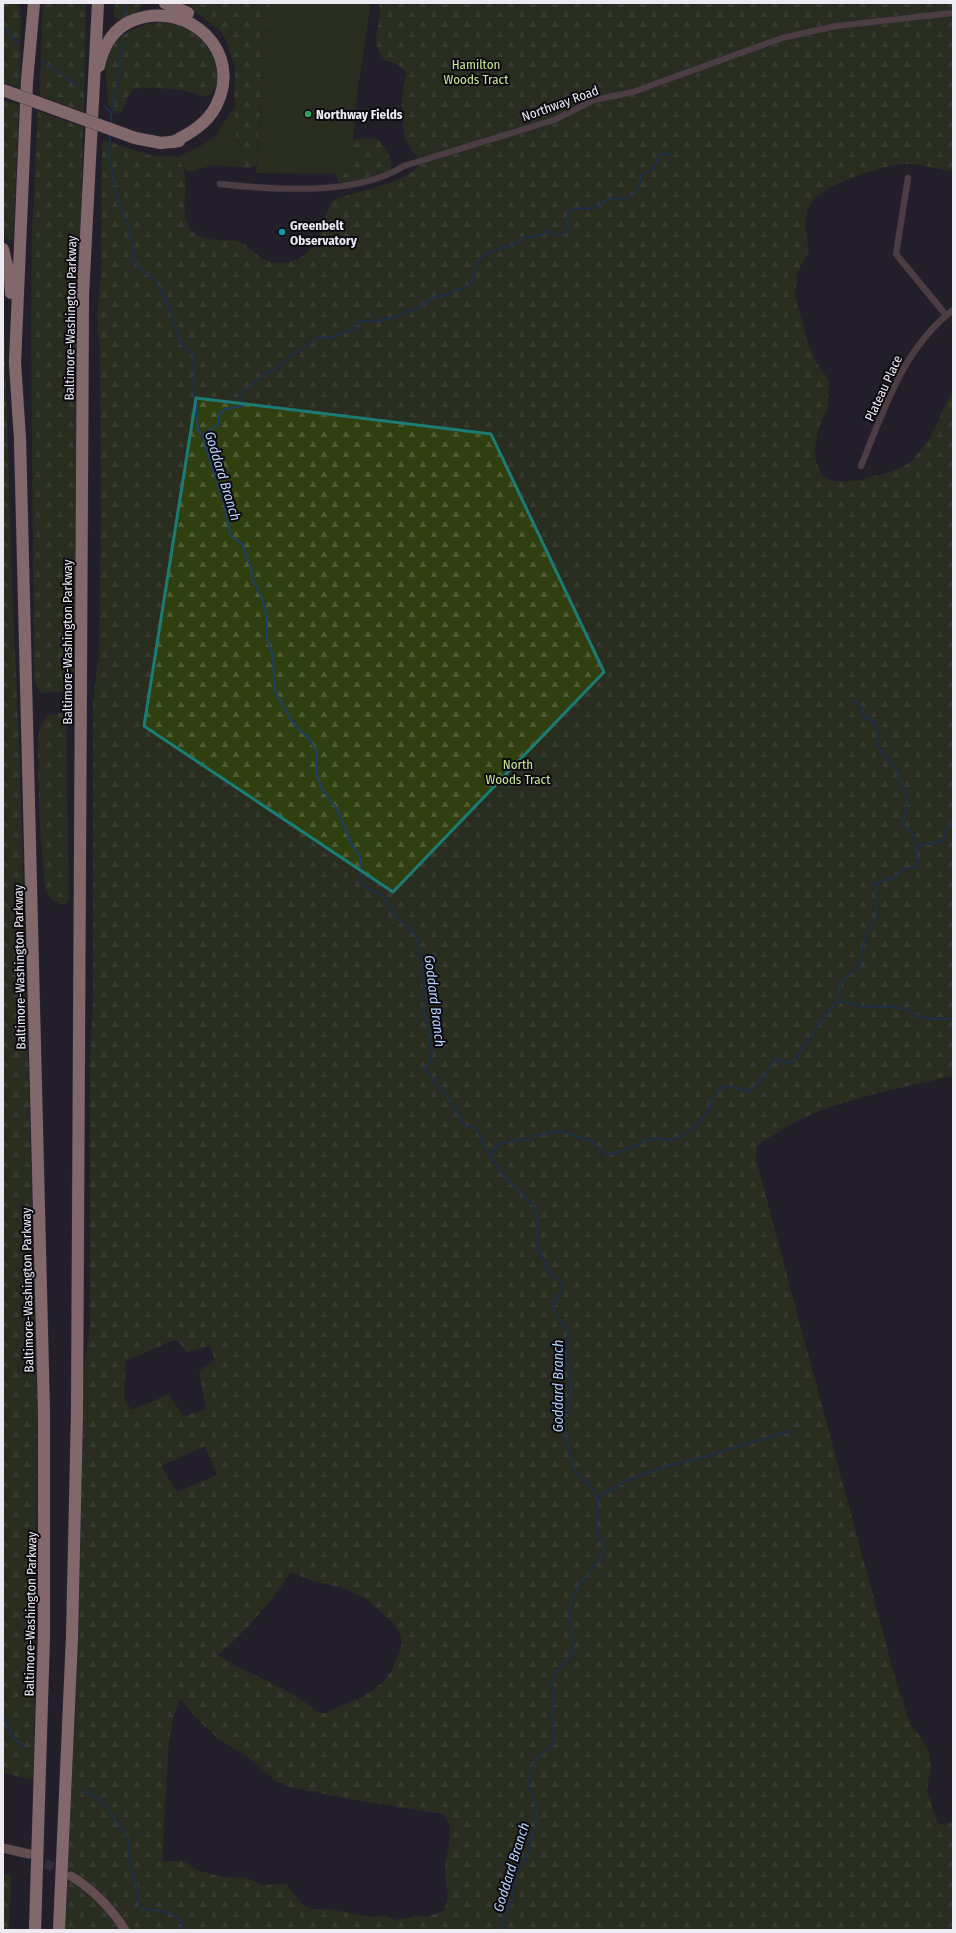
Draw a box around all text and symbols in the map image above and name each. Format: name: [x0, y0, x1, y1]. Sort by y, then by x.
park label: Hamilton Woods Tract: [444, 57, 509, 87]
street label: Northway Road: [520, 83, 601, 124]
place label: Northway Fields: [316, 107, 403, 122]
marker: Northway Fields: [303, 109, 313, 119]
place label: Greenbelt Observatory: [290, 218, 358, 248]
marker: Greenbelt Observatory: [277, 227, 287, 237]
street label: Baltimore-Washington Parkway: [62, 235, 79, 401]
street label: Plateau Place: [862, 353, 905, 424]
water label: Goddard Branch: [201, 429, 244, 523]
street label: Baltimore-Washington Parkway: [60, 559, 75, 725]
park label: North Woods Tract: [486, 757, 551, 787]
street label: Baltimore-Washington Parkway: [11, 884, 28, 1050]
water label: Goddard Branch: [420, 954, 449, 1048]
street label: Baltimore-Washington Parkway: [19, 1207, 36, 1373]
water label: Goddard Branch: [550, 1340, 567, 1432]
street label: Baltimore-Washington Parkway: [22, 1531, 39, 1697]
water label: Goddard Branch: [490, 1820, 533, 1914]

